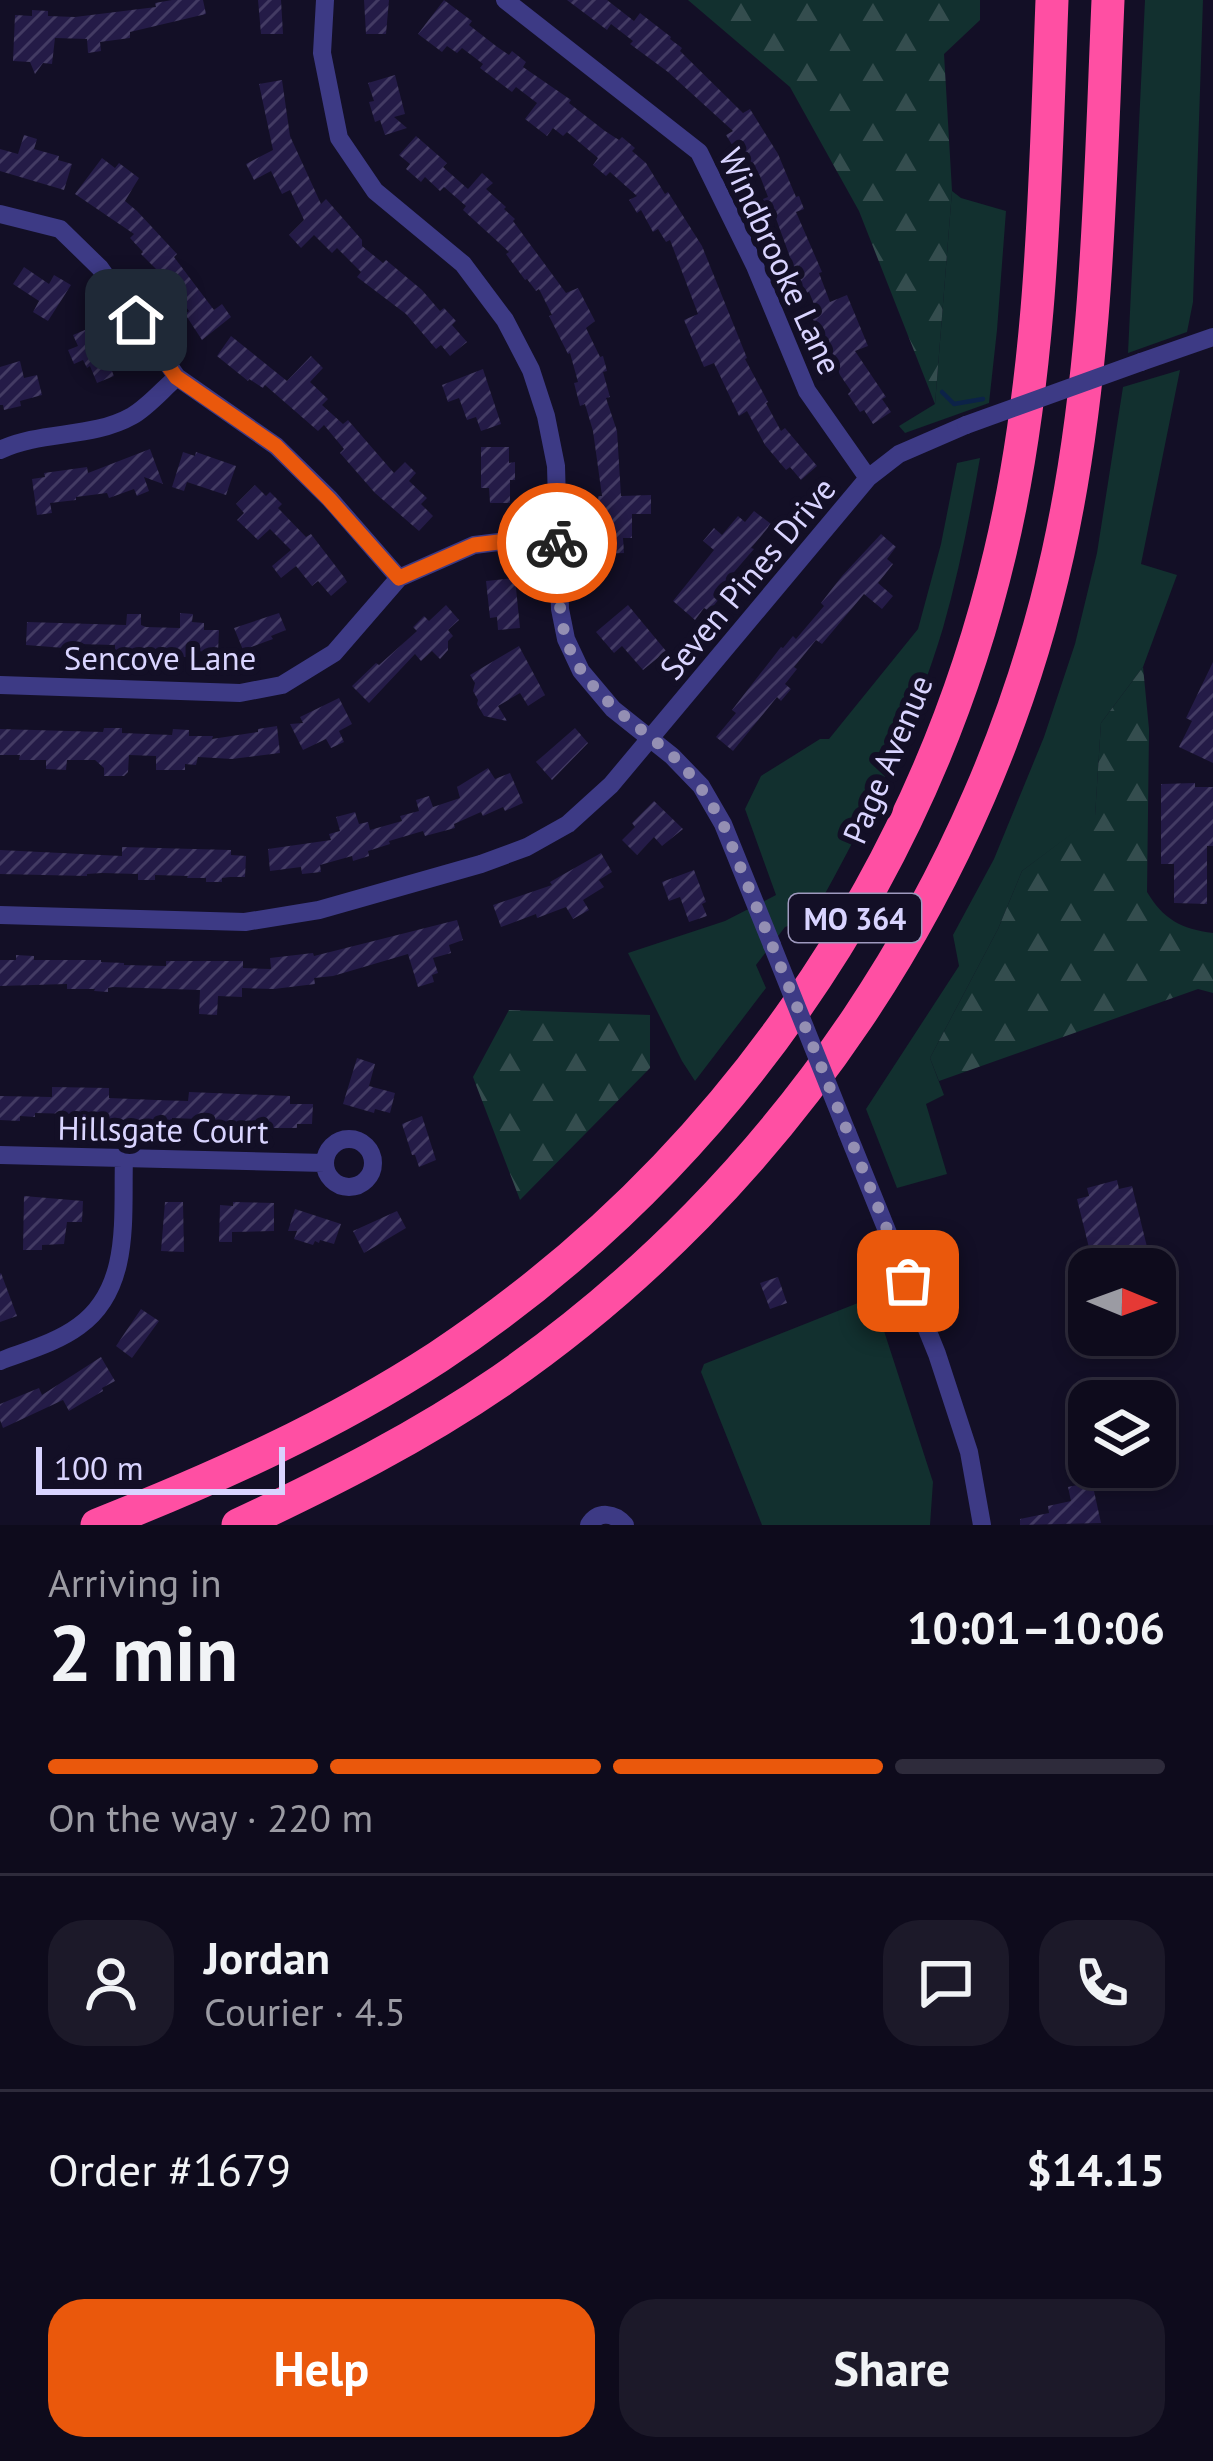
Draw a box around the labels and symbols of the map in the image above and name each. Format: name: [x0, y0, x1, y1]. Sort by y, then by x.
street label: Windbrooke Lane: [710, 141, 852, 381]
pin: [85, 269, 187, 371]
street label: Seven Pines Drive: [650, 468, 844, 688]
courier: [497, 483, 617, 603]
street label: Sencove Lane: [64, 636, 256, 679]
street label: Page Avenue: [832, 668, 942, 850]
road number: MO 364: [789, 894, 921, 942]
street label: Hillsgate Court: [57, 1106, 269, 1152]
pin: [857, 1230, 959, 1332]
north arrow: [1068, 1248, 1176, 1356]
scale bar: [36, 1441, 285, 1494]

